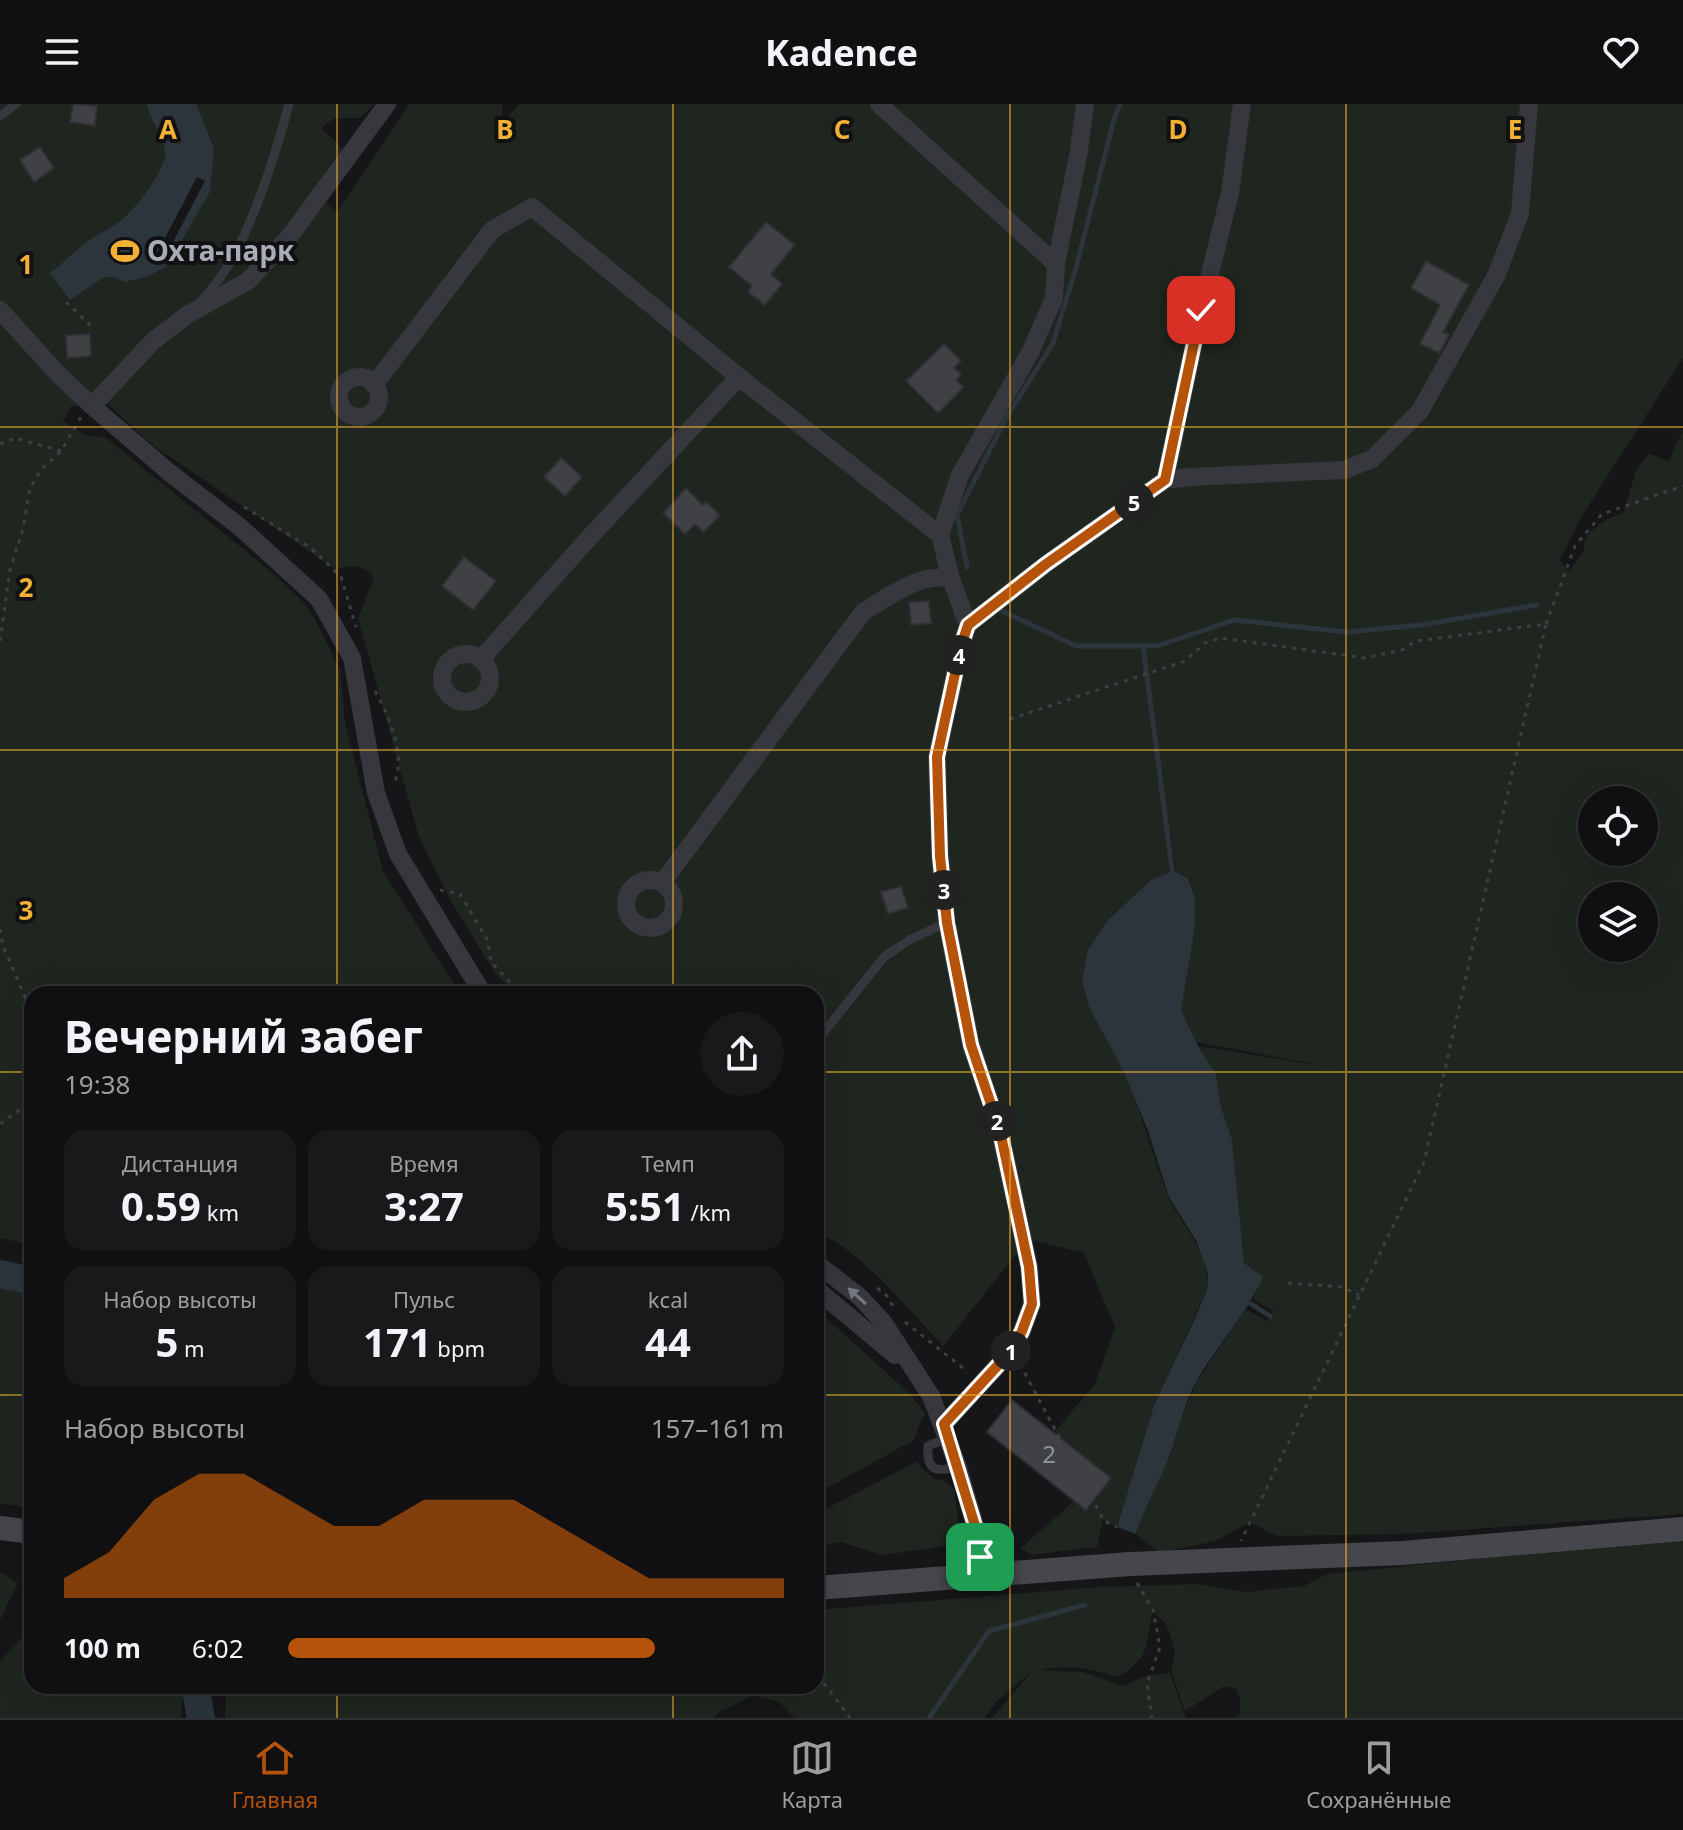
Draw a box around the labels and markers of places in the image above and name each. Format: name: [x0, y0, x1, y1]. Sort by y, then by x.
place label: Охта-парк: [147, 231, 295, 269]
sports icon: Охта-парк: [110, 236, 140, 266]
pin: [1167, 276, 1235, 344]
pin: 5: [1114, 482, 1154, 522]
pin: 4: [939, 635, 979, 675]
pin: 3: [924, 870, 964, 910]
pin: 2: [977, 1101, 1017, 1141]
pin: 1: [991, 1331, 1031, 1371]
pin: [946, 1523, 1014, 1591]

